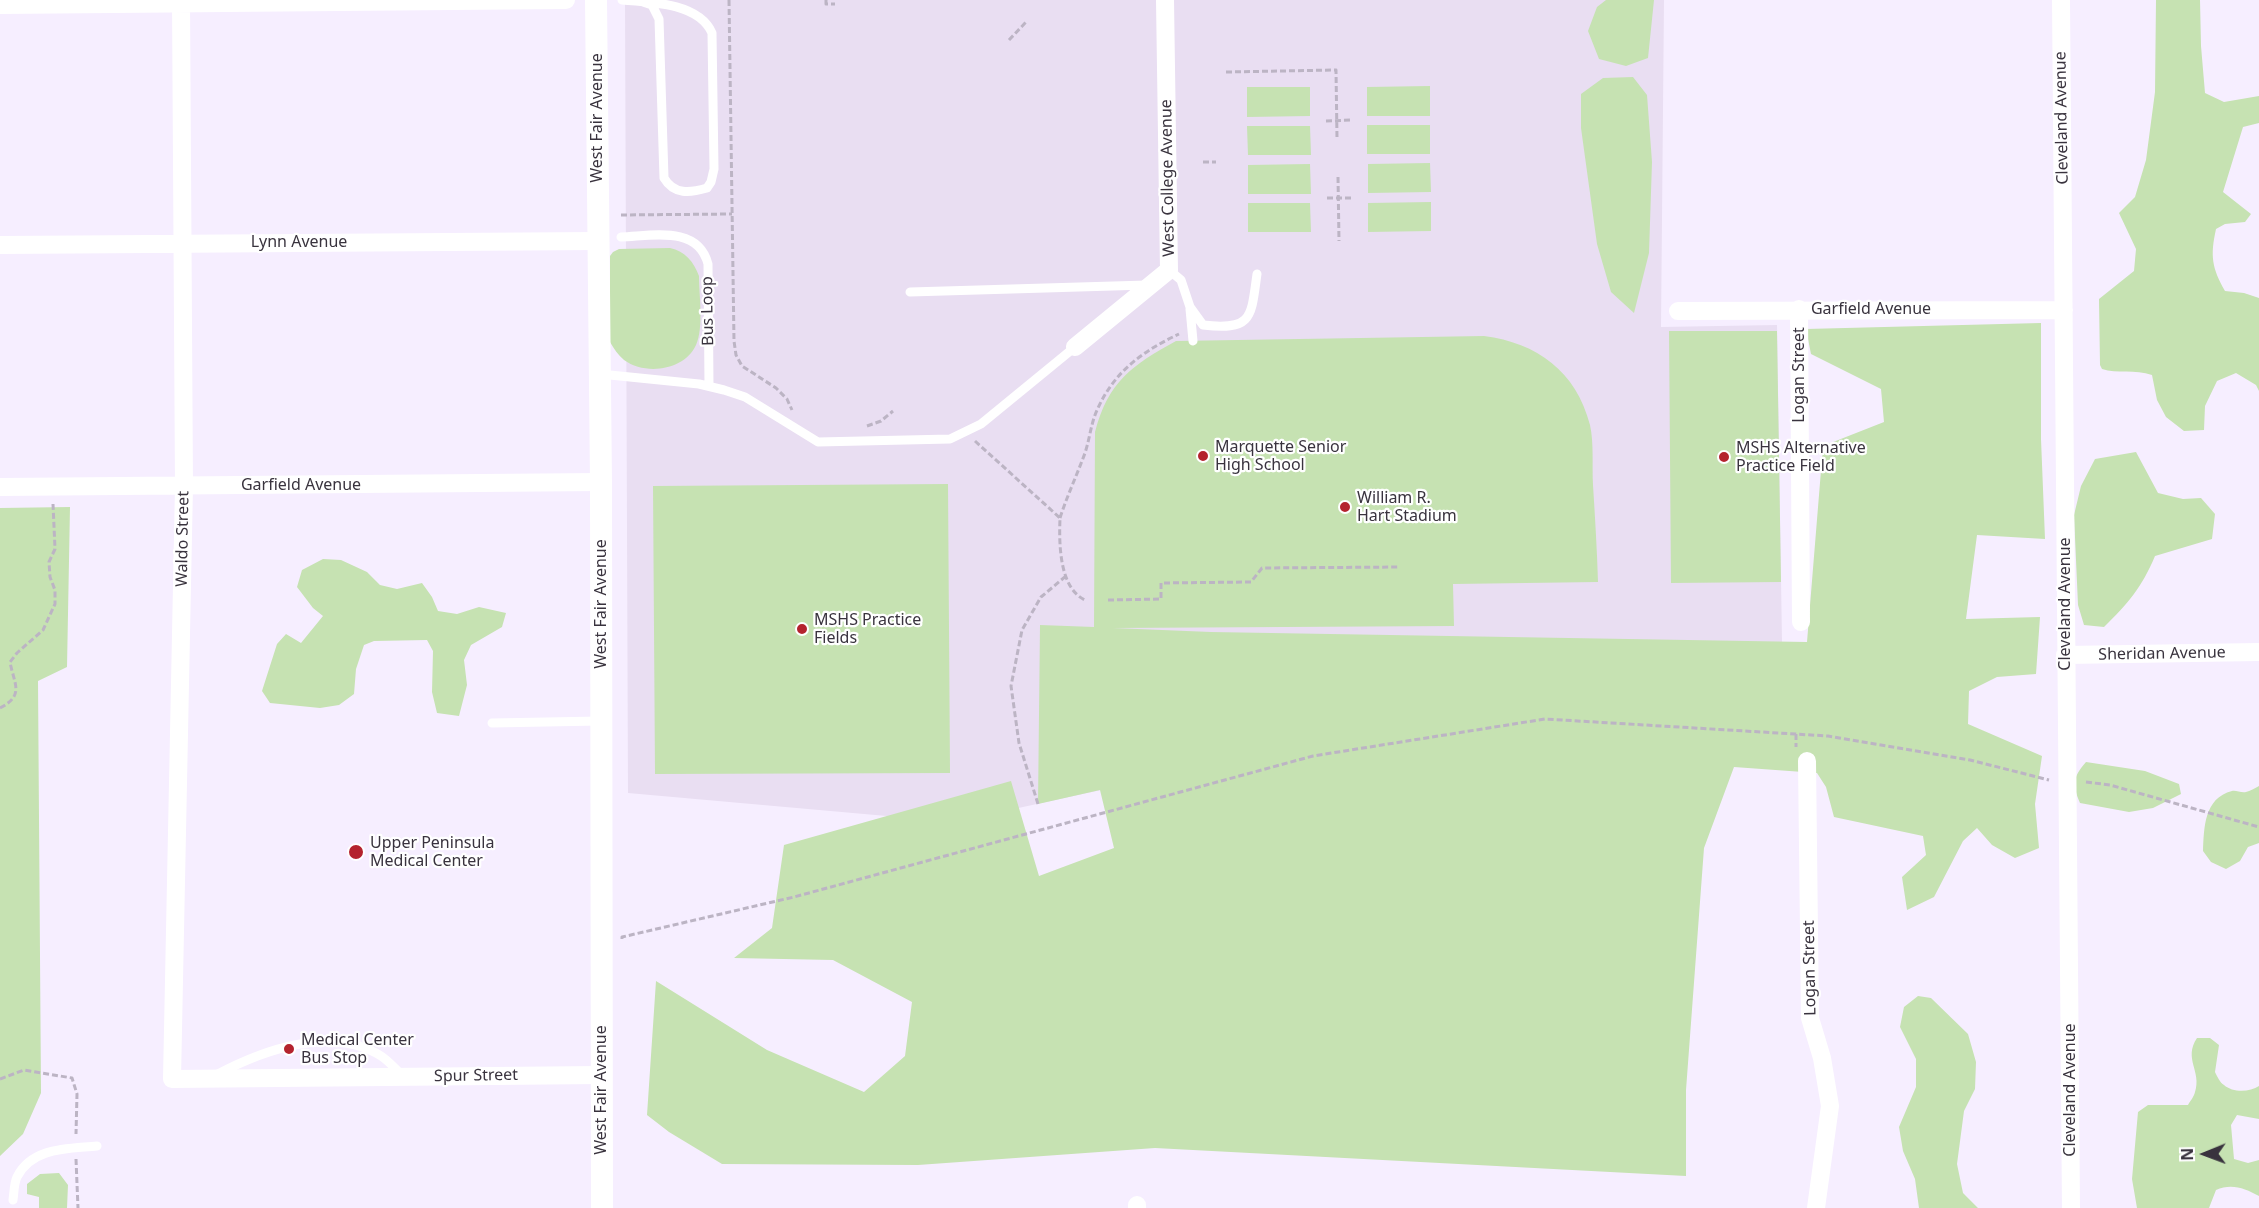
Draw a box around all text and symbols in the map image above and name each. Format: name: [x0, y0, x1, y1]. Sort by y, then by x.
street label: Cleveland Avenue: [2051, 51, 2073, 185]
street label: West Fair Avenue: [587, 53, 607, 183]
street label: West College Avenue: [1157, 99, 1179, 257]
street label: Lynn Avenue: [251, 232, 347, 252]
street label: Bus Loop: [698, 276, 718, 346]
street label: Garfield Avenue: [1811, 299, 1931, 319]
street label: Logan Street: [1789, 327, 1809, 423]
place label: Marquette Senior High School: [1215, 437, 1346, 475]
place label: MSHS Alternative Practice Field: [1736, 438, 1866, 476]
marker: Marquette Senior High School: [1196, 449, 1210, 463]
marker: MSHS Alternative Practice Field: [1717, 450, 1731, 464]
street label: Garfield Avenue: [241, 475, 361, 495]
place label: William R. Hart Stadium: [1357, 488, 1457, 526]
street label: Waldo Street: [173, 491, 193, 587]
marker: William R. Hart Stadium: [1338, 500, 1352, 514]
street label: Cleveland Avenue: [2055, 537, 2075, 671]
street label: West Fair Avenue: [591, 539, 611, 669]
place label: MSHS Practice Fields: [814, 610, 921, 648]
marker: MSHS Practice Fields: [795, 622, 809, 636]
street label: Sheridan Avenue: [2098, 643, 2226, 665]
place label: Upper Peninsula Medical Center: [370, 833, 494, 871]
marker: Upper Peninsula Medical Center: [347, 843, 365, 861]
street label: Logan Street: [1800, 920, 1820, 1016]
street label: Cleveland Avenue: [2060, 1023, 2080, 1157]
street label: West Fair Avenue: [591, 1025, 611, 1155]
place label: Medical Center Bus Stop: [301, 1030, 414, 1068]
marker: Medical Center Bus Stop: [282, 1042, 296, 1056]
street label: Spur Street: [434, 1066, 518, 1086]
north arrow: [2175, 1124, 2235, 1184]
text: N: [2176, 1148, 2198, 1161]

